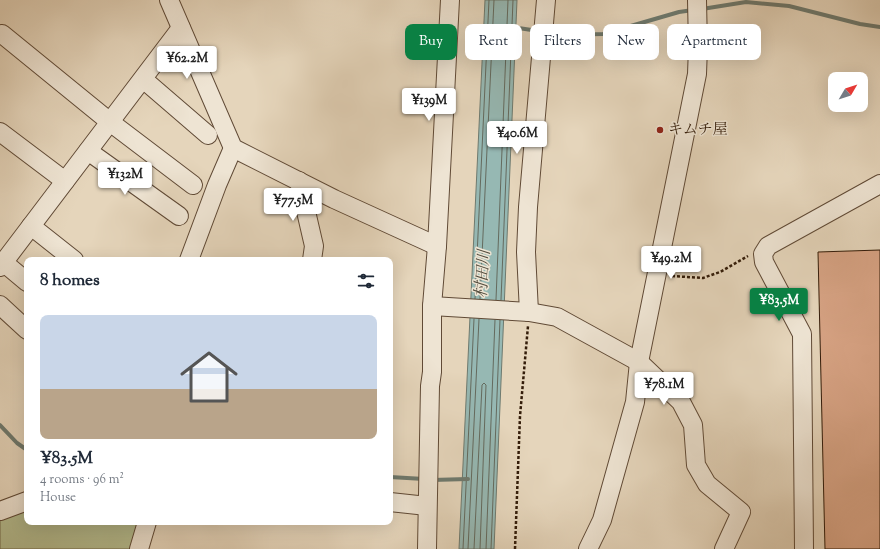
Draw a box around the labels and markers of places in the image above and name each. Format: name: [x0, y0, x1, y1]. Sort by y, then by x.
pin: ¥62.2M: [154, 46, 220, 80]
pin: ¥139M: [401, 88, 457, 122]
place label: キムチ屋: [668, 120, 728, 141]
pin: ¥40.6M: [484, 121, 550, 155]
marker: キムチ屋: [655, 125, 665, 135]
pin: ¥132M: [97, 162, 153, 196]
pin: ¥77.5M: [260, 188, 326, 222]
pin: ¥49.2M: [638, 246, 704, 280]
pin: ¥83.5M: [746, 288, 812, 322]
pin: ¥78.1M: [631, 372, 697, 406]

